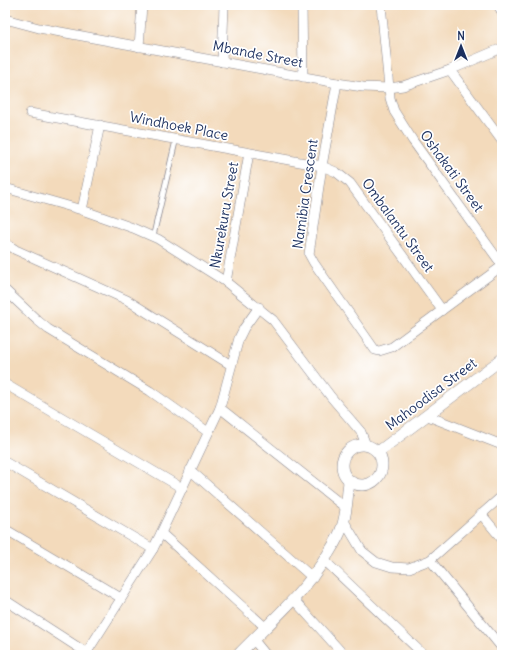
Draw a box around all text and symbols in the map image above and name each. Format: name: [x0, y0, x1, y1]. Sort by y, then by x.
north arrow: [441, 26, 481, 66]
text: N: [457, 29, 465, 43]
street label: Mbande Street: [211, 36, 305, 72]
street label: Windhoek Place: [128, 108, 230, 144]
street label: Oshakati Street: [416, 127, 488, 216]
street label: Namibia Crescent: [288, 138, 322, 250]
street label: Nkurekuru Street: [206, 160, 242, 270]
street label: Ombalantu Street: [358, 175, 438, 276]
street label: Mahoodisa Street: [382, 354, 480, 434]

